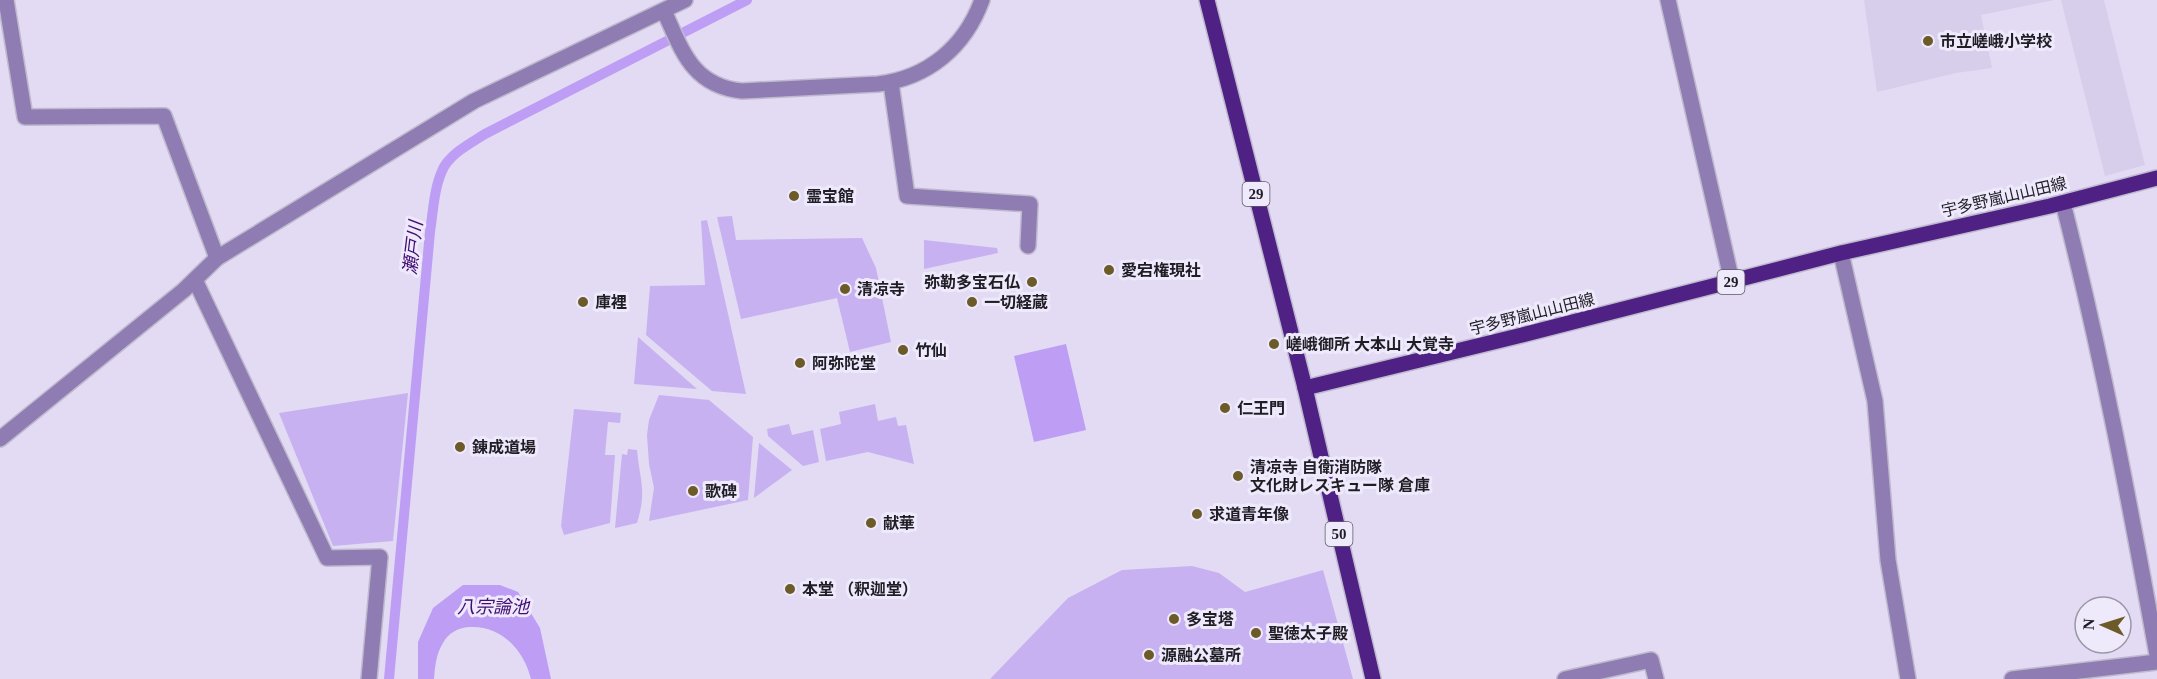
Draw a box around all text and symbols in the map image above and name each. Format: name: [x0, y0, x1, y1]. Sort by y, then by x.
place label: 市立嵯峨小学校: [1940, 32, 2052, 50]
marker: 市立嵯峨小学校: [1921, 34, 1935, 48]
street label: 宇多野嵐山山田線: [1940, 174, 2068, 220]
road number: 29: [1242, 182, 1270, 206]
place label: 霊宝館: [806, 188, 854, 205]
marker: 霊宝館: [787, 189, 801, 203]
water label: 瀬戸川: [400, 218, 426, 276]
place label: 愛宕権現社: [1121, 261, 1201, 279]
marker: 愛宕権現社: [1102, 263, 1116, 277]
road number: 29: [1718, 270, 1744, 294]
place label: 弥勒多宝石仏: [924, 273, 1020, 291]
marker: 弥勒多宝石仏: [1025, 275, 1039, 289]
place label: 清凉寺: [857, 281, 905, 298]
marker: 清凉寺: [838, 282, 852, 296]
street label: 宇多野嵐山山田線: [1468, 290, 1596, 338]
place label: 庫裡: [595, 294, 627, 311]
place label: 一切経蔵: [984, 294, 1048, 311]
marker: 庫裡: [576, 295, 590, 309]
marker: 一切経蔵: [965, 295, 979, 309]
place label: 嵯峨御所 大本山 大覚寺: [1286, 335, 1454, 353]
marker: 嵯峨御所 大本山 大覚寺: [1267, 337, 1281, 351]
place label: 竹仙: [915, 342, 947, 359]
marker: 竹仙: [896, 343, 910, 357]
place label: 阿弥陀堂: [812, 355, 876, 372]
marker: 阿弥陀堂: [793, 356, 807, 370]
place label: 仁王門: [1237, 400, 1285, 417]
marker: 仁王門: [1218, 401, 1232, 415]
place label: 錬成道場: [472, 438, 536, 456]
marker: 錬成道場: [453, 440, 467, 454]
place label: 清凉寺 自衛消防隊 文化財レスキュー隊 倉庫: [1250, 459, 1430, 494]
marker: 清凉寺 自衛消防隊 文化財レスキュー隊 倉庫: [1231, 469, 1245, 483]
place label: 歌碑: [705, 483, 737, 500]
marker: 歌碑: [686, 484, 700, 498]
place label: 求道青年像: [1209, 505, 1289, 523]
marker: 求道青年像: [1190, 507, 1204, 521]
place label: 献華: [883, 515, 915, 532]
marker: 献華: [864, 516, 878, 530]
road number: 50: [1326, 522, 1352, 546]
place label: 本堂 （釈迦堂）: [802, 580, 918, 598]
marker: 本堂 （釈迦堂）: [783, 582, 797, 596]
north arrow: [2073, 595, 2133, 655]
water label: 八宗論池: [457, 597, 531, 617]
place label: 多宝塔: [1186, 611, 1234, 628]
marker: 多宝塔: [1167, 612, 1181, 626]
text: N: [2080, 618, 2097, 630]
place label: 聖徳太子殿: [1268, 625, 1348, 642]
marker: 聖徳太子殿: [1249, 626, 1263, 640]
place label: 源融公墓所: [1161, 647, 1241, 664]
marker: 源融公墓所: [1142, 648, 1156, 662]

